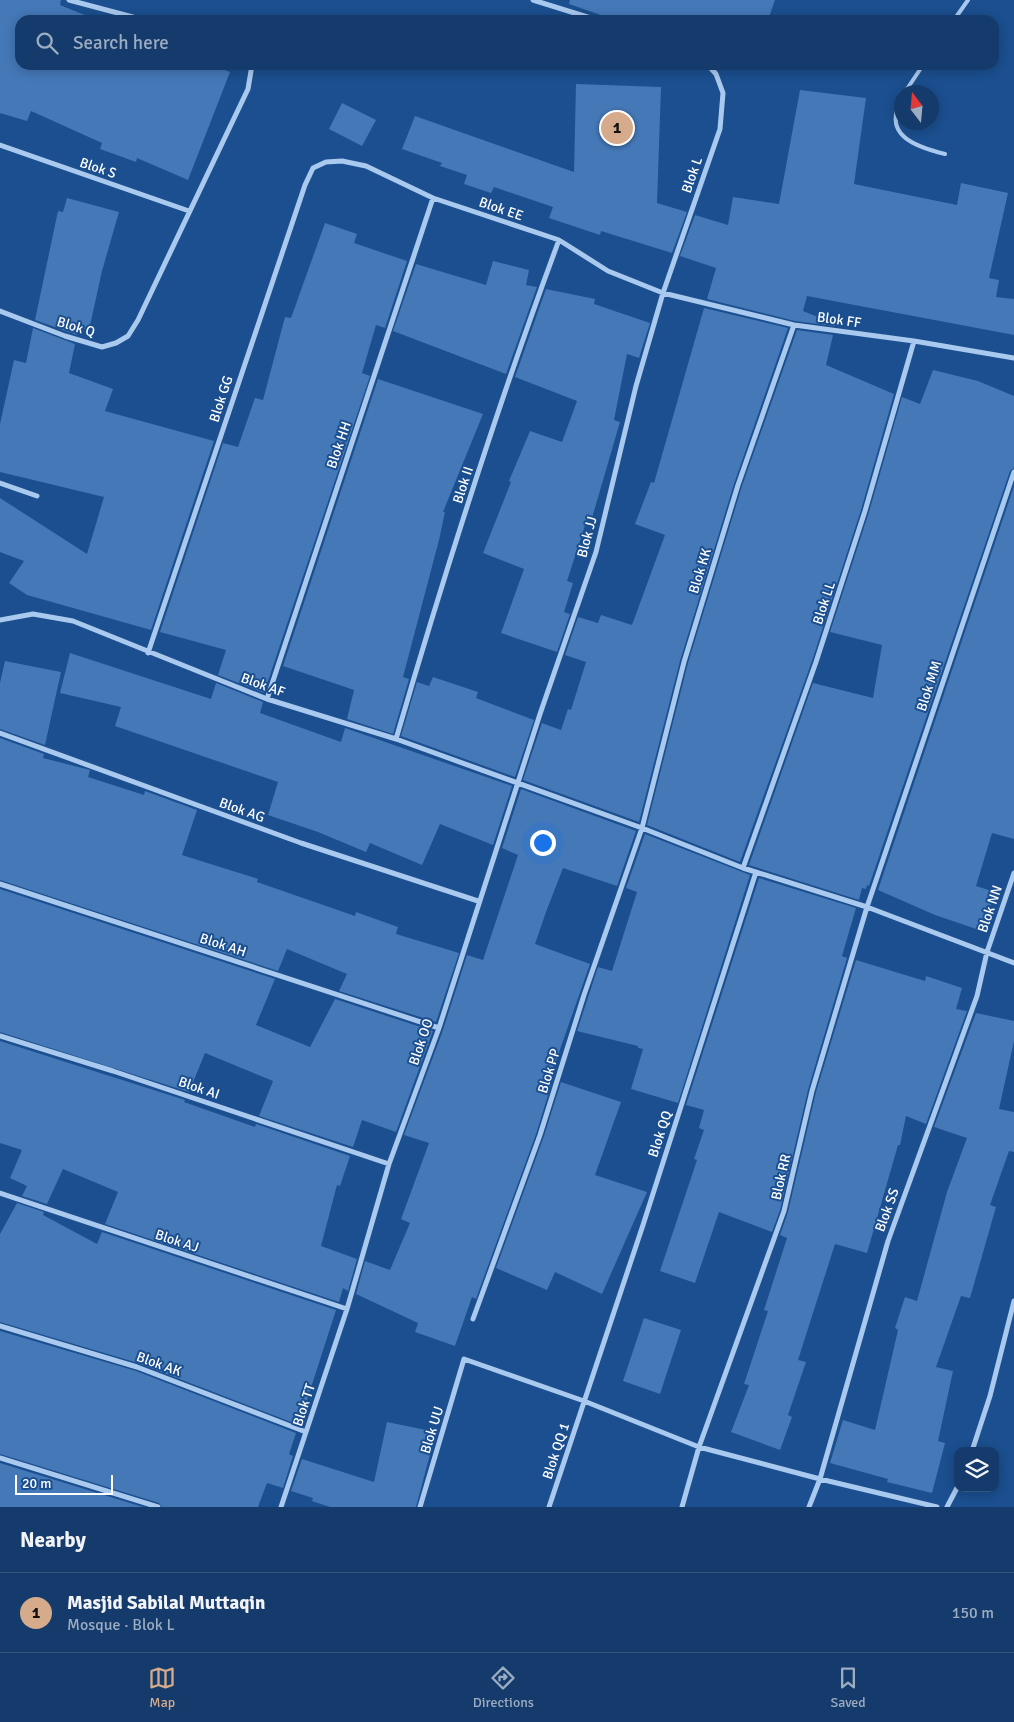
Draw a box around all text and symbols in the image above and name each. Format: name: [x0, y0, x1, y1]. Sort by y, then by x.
search box: [15, 15, 999, 70]
icon: search: [33, 29, 61, 57]
text: Search here: [73, 31, 169, 55]
north arrow: [894, 85, 939, 130]
pin: 1: [601, 109, 633, 147]
street label: Blok S: [77, 154, 119, 182]
street label: Blok L: [678, 155, 706, 195]
street label: Blok EE: [477, 194, 525, 224]
street label: Blok FF: [816, 308, 862, 332]
street label: Blok Q: [55, 313, 97, 341]
street label: Blok GG: [206, 374, 236, 424]
street label: Blok HH: [323, 419, 355, 471]
street label: Blok II: [449, 464, 477, 506]
street label: Blok JJ: [573, 514, 601, 560]
street label: Blok KK: [685, 546, 715, 596]
street label: Blok LL: [809, 579, 839, 627]
street label: Blok MM: [913, 658, 945, 714]
street label: Blok AF: [239, 669, 287, 701]
street label: Blok AG: [217, 794, 267, 826]
your location: [530, 830, 556, 856]
street label: Blok NN: [974, 883, 1006, 935]
street label: Blok AH: [198, 930, 248, 960]
street label: Blok OO: [405, 1016, 437, 1068]
street label: Blok PP: [534, 1047, 564, 1095]
street label: Blok AI: [176, 1073, 222, 1103]
street label: Blok QQ: [644, 1109, 676, 1159]
street label: Blok RR: [767, 1152, 795, 1202]
street label: Blok SS: [871, 1186, 903, 1234]
street label: Blok AJ: [153, 1226, 201, 1256]
street label: Blok AK: [134, 1348, 184, 1380]
street label: Blok TT: [289, 1381, 319, 1429]
street label: Blok UU: [417, 1404, 447, 1456]
street label: Blok QQ 1: [539, 1420, 573, 1482]
map controls: [954, 1447, 999, 1492]
button: layers: [954, 1447, 999, 1492]
scale bar: [15, 1472, 112, 1495]
text: 20 m: [22, 1475, 51, 1492]
text: Nearby: [20, 1527, 86, 1553]
text: Masjid Sabilal Muttaqin: [67, 1591, 265, 1615]
text: 1: [32, 1603, 40, 1623]
text: 150 m: [952, 1603, 994, 1623]
text: Mosque · Blok L: [67, 1615, 175, 1635]
tab: Map: [148, 1664, 176, 1711]
tab: Directions: [473, 1664, 534, 1711]
tab: Saved: [830, 1664, 866, 1711]

